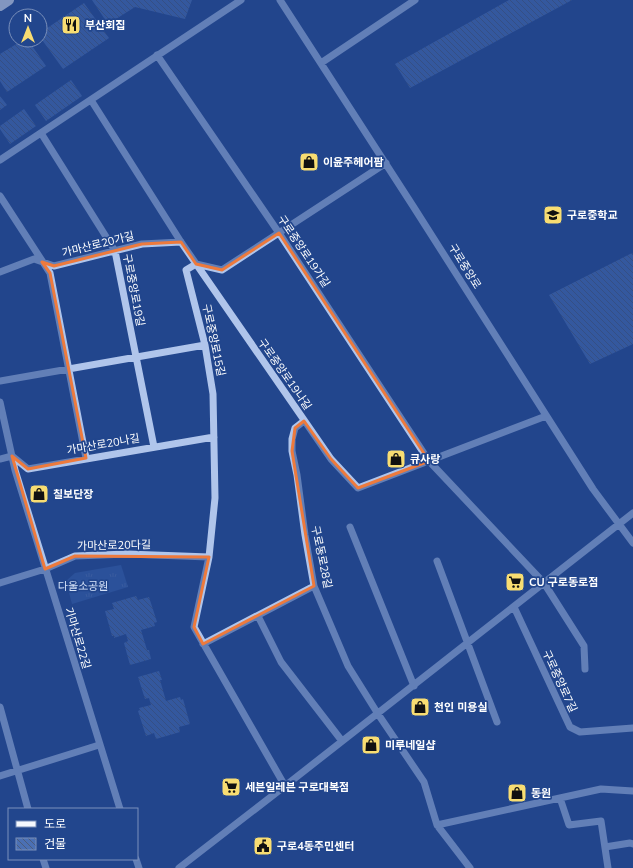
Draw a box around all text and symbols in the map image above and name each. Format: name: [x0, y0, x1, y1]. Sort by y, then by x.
north arrow: [8, 8, 48, 48]
text: N: [24, 11, 32, 25]
restaurant icon: 부산회집: [60, 14, 82, 36]
place label: 부산회집: [85, 18, 125, 32]
shop icon: 이윤주헤어팜: [298, 151, 320, 173]
place label: 이윤주헤어팜: [323, 155, 384, 169]
school or university icon: 구로중학교: [542, 204, 564, 226]
place label: 구로중학교: [567, 208, 618, 222]
street label: 구로중앙로19가길: [275, 212, 333, 290]
street label: 가마산로20가길: [60, 228, 136, 260]
street label: 구로중앙로: [446, 241, 484, 291]
street label: 구로중앙로19길: [120, 252, 148, 328]
street label: 구로중앙로15길: [199, 302, 229, 378]
street label: 구로중앙로19나길: [255, 336, 315, 412]
street label: 가마산로20나길: [65, 431, 141, 457]
shop icon: 큐사랑: [385, 448, 407, 470]
place label: 큐사랑: [410, 452, 440, 466]
shop icon: 칠보단장: [28, 483, 50, 505]
place label: 칠보단장: [53, 487, 93, 501]
street label: 구로동로28길: [309, 524, 335, 590]
street label: 가마산로20다길: [77, 537, 151, 553]
supermarket icon: CU 구로동로점: [504, 571, 526, 593]
place label: CU 구로동로점: [529, 575, 598, 589]
park label: 다울소공원: [58, 579, 108, 593]
street label: 가마산로22길: [62, 605, 94, 671]
street label: 구로중앙로7길: [539, 648, 581, 714]
shop icon: 천인 미용실: [409, 696, 431, 718]
place label: 천인 미용실: [434, 700, 488, 714]
shop icon: 미루네일샵: [360, 734, 382, 756]
place label: 미루네일샵: [385, 738, 436, 752]
supermarket icon: 세븐일레븐 구로대복점: [220, 776, 242, 798]
place label: 세븐일레븐 구로대복점: [245, 780, 349, 794]
shop icon: 동원: [506, 782, 528, 804]
place label: 동원: [531, 786, 551, 800]
legend: [8, 808, 138, 860]
text: 도로: [44, 816, 66, 831]
public building icon: 구로4동주민센터: [252, 835, 274, 857]
text: 건물: [44, 836, 66, 851]
place label: 구로4동주민센터: [277, 839, 354, 853]

